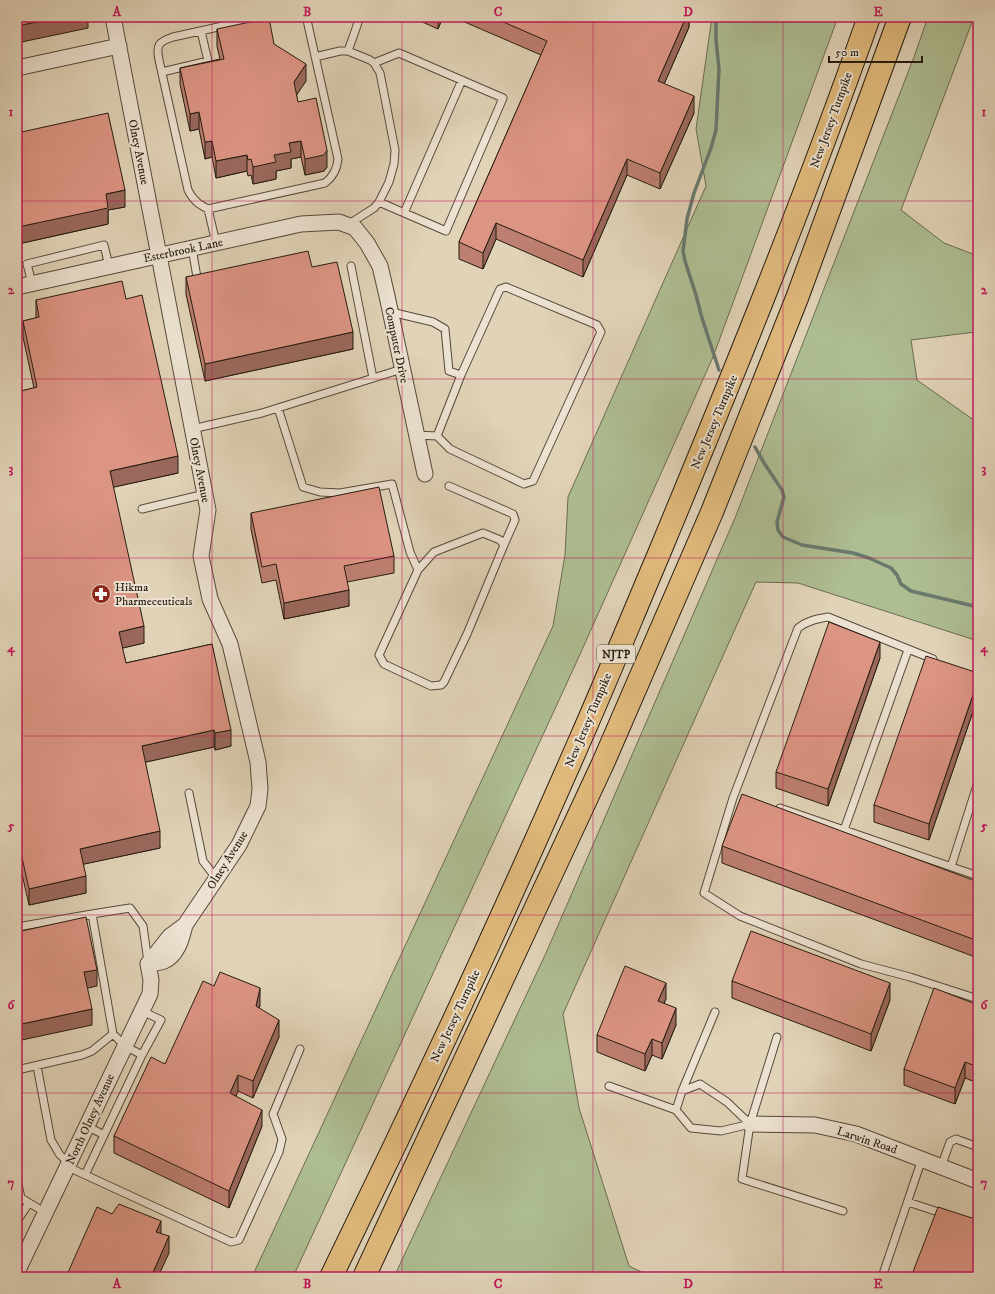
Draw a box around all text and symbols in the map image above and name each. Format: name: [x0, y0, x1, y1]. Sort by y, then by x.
text: A: [112, 4, 122, 20]
text: B: [303, 4, 311, 20]
text: C: [494, 4, 503, 20]
text: D: [683, 4, 693, 20]
text: E: [873, 4, 883, 20]
scale bar: [829, 38, 922, 64]
text: 50 m: [835, 45, 859, 60]
street label: New Jersey Turnpike: [807, 70, 856, 170]
text: 1: [9, 104, 14, 120]
text: 1: [982, 104, 987, 120]
street label: Olney Avenue: [125, 118, 152, 186]
street label: Esterbrook Lane: [142, 235, 224, 266]
text: 2: [8, 282, 15, 298]
text: 2: [981, 282, 988, 298]
street label: Computer Drive: [381, 306, 412, 384]
street label: New Jersey Turnpike: [688, 373, 741, 471]
street label: Olney Avenue: [186, 436, 213, 504]
text: 3: [9, 461, 14, 477]
text: 3: [982, 461, 987, 477]
place label: Hikma Pharmeceuticals: [115, 580, 193, 609]
pharmacy icon: Hikma Pharmeceuticals: [90, 583, 112, 605]
text: 4: [6, 640, 15, 657]
text: 4: [979, 640, 988, 657]
road number: NJTP: [597, 645, 635, 663]
street label: New Jersey Turnpike: [562, 671, 615, 769]
text: 5: [7, 818, 15, 834]
text: 5: [980, 818, 988, 834]
street label: Olney Avenue: [204, 828, 251, 892]
street label: New Jersey Turnpike: [427, 967, 484, 1065]
text: 6: [8, 997, 16, 1013]
text: 6: [981, 997, 989, 1013]
street label: North Olney Avenue: [63, 1071, 118, 1167]
street label: Larwin Road: [835, 1124, 899, 1157]
text: 7: [8, 1175, 15, 1191]
text: 7: [981, 1175, 988, 1191]
text: A: [112, 1276, 122, 1292]
text: B: [303, 1276, 311, 1292]
text: C: [494, 1276, 503, 1292]
text: D: [683, 1276, 693, 1292]
text: E: [873, 1276, 883, 1292]

